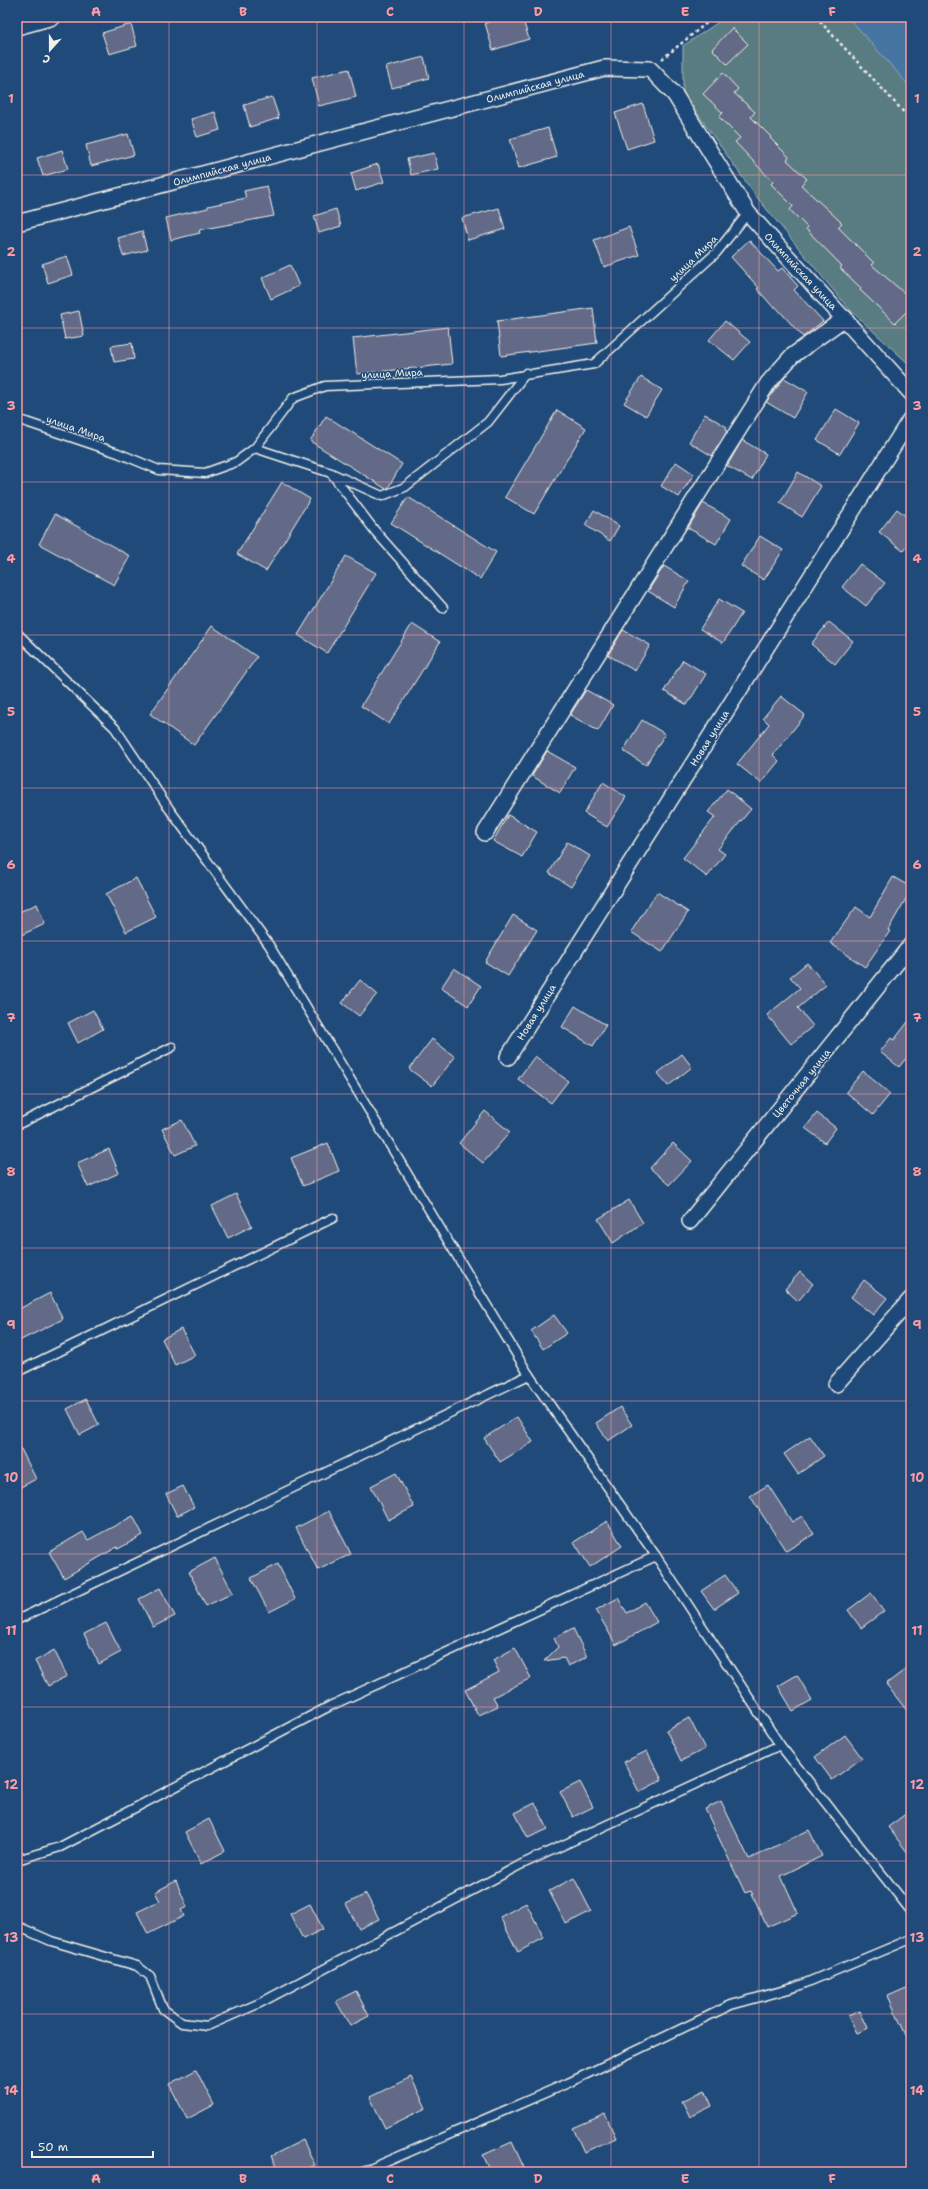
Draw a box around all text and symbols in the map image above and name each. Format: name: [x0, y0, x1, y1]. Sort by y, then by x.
text: A: [91, 3, 101, 20]
text: B: [239, 3, 247, 20]
text: C: [386, 3, 394, 20]
text: D: [533, 3, 543, 20]
text: E: [681, 3, 690, 20]
text: F: [828, 3, 836, 20]
north arrow: [30, 30, 70, 70]
text: С: [41, 51, 52, 67]
street label: Олимпийская улица: [485, 67, 586, 106]
text: 1: [8, 90, 14, 107]
text: 1: [914, 90, 920, 107]
street label: Олимпийская улица: [172, 150, 273, 189]
street label: Олимпийская улица: [761, 230, 840, 313]
street label: улица Мира: [667, 232, 721, 284]
text: 2: [6, 243, 16, 260]
text: 2: [912, 243, 922, 260]
street label: улица Мира: [361, 365, 424, 382]
text: 3: [6, 397, 16, 414]
text: 3: [912, 397, 922, 414]
street label: улица Мира: [45, 412, 108, 445]
text: 4: [6, 550, 16, 567]
text: 4: [912, 550, 922, 567]
text: 5: [7, 703, 15, 720]
text: 5: [913, 703, 921, 720]
street label: Новая улица: [687, 707, 732, 769]
text: 6: [6, 856, 16, 873]
text: 6: [912, 856, 922, 873]
street label: Новая улица: [514, 981, 559, 1043]
text: 7: [6, 1009, 16, 1026]
text: 7: [912, 1009, 922, 1026]
street label: Цветочная улица: [770, 1046, 834, 1120]
text: 8: [6, 1163, 16, 1180]
text: 8: [912, 1163, 922, 1180]
text: 9: [6, 1316, 16, 1333]
text: 9: [912, 1316, 922, 1333]
text: 10: [4, 1469, 18, 1486]
text: 10: [910, 1469, 924, 1486]
text: 11: [5, 1622, 17, 1639]
text: 11: [911, 1622, 923, 1639]
text: 12: [4, 1776, 18, 1793]
text: 12: [910, 1776, 924, 1793]
text: 13: [4, 1929, 18, 1946]
text: 13: [910, 1929, 924, 1946]
text: 14: [4, 2082, 18, 2099]
text: 14: [910, 2082, 924, 2099]
scale bar: [32, 2133, 153, 2159]
text: 50 m: [38, 2139, 68, 2155]
text: A: [91, 2170, 101, 2187]
text: B: [239, 2170, 247, 2187]
text: C: [386, 2170, 394, 2187]
text: D: [533, 2170, 543, 2187]
text: E: [681, 2170, 690, 2187]
text: F: [828, 2170, 836, 2187]

